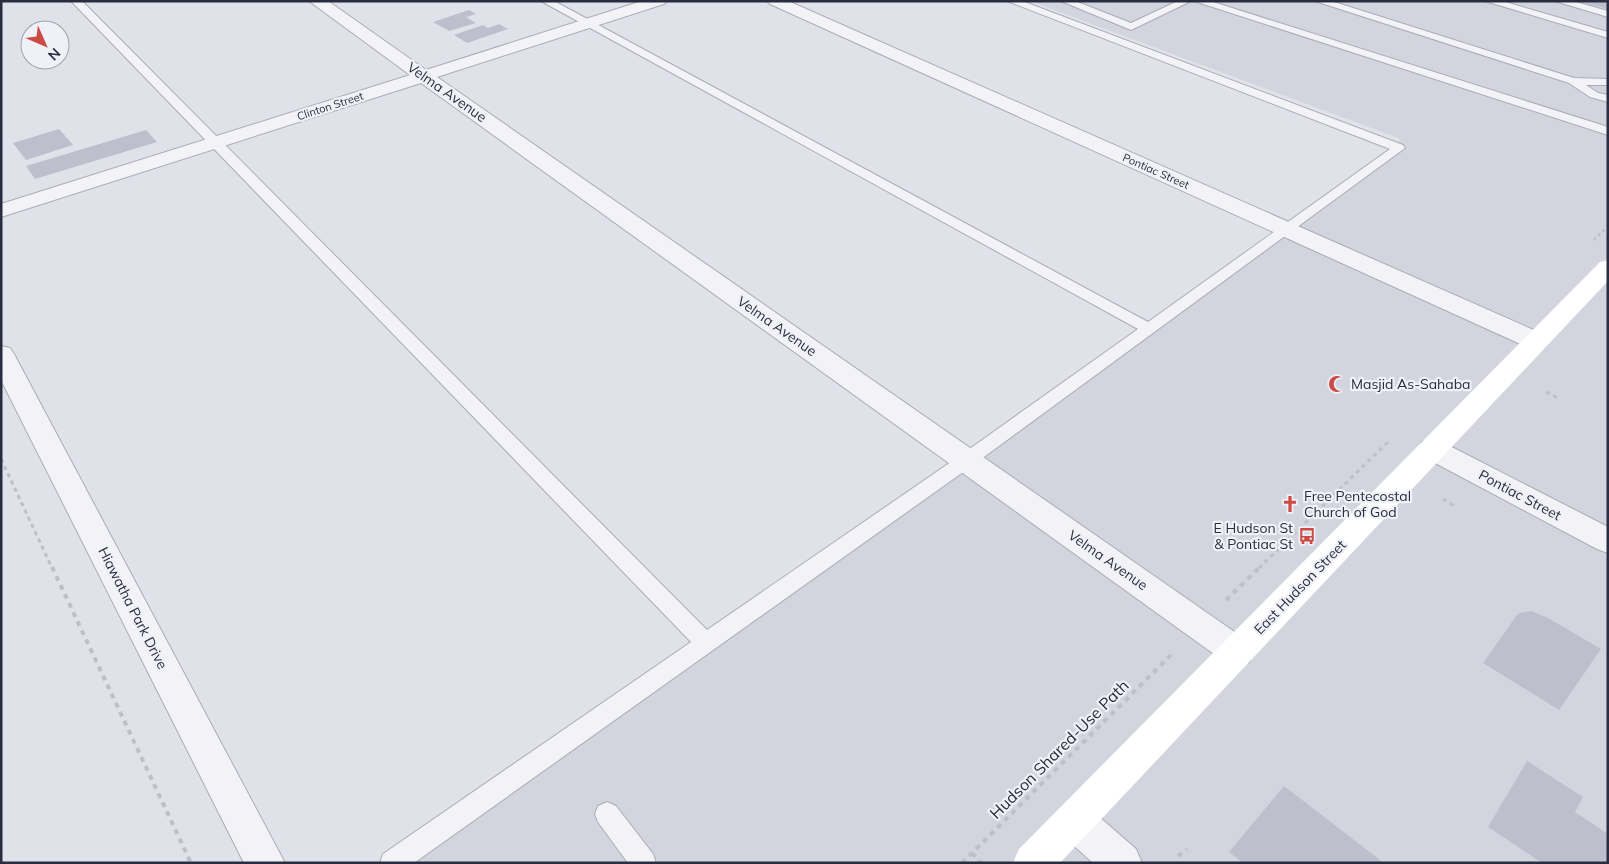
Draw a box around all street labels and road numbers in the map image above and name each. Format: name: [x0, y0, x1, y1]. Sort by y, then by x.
street label: Velma Avenue: [404, 58, 490, 126]
street label: Clinton Street: [295, 89, 365, 123]
street label: Pontiac Street: [1121, 150, 1192, 192]
street label: Velma Avenue: [734, 292, 820, 360]
street label: Pontiac Street: [1476, 466, 1564, 524]
street label: Velma Avenue: [1065, 526, 1151, 594]
street label: East Hudson Street: [1250, 536, 1350, 638]
street label: Hiawatha Park Drive: [94, 544, 172, 672]
street label: Hudson Shared-Use Path: [985, 675, 1133, 823]

